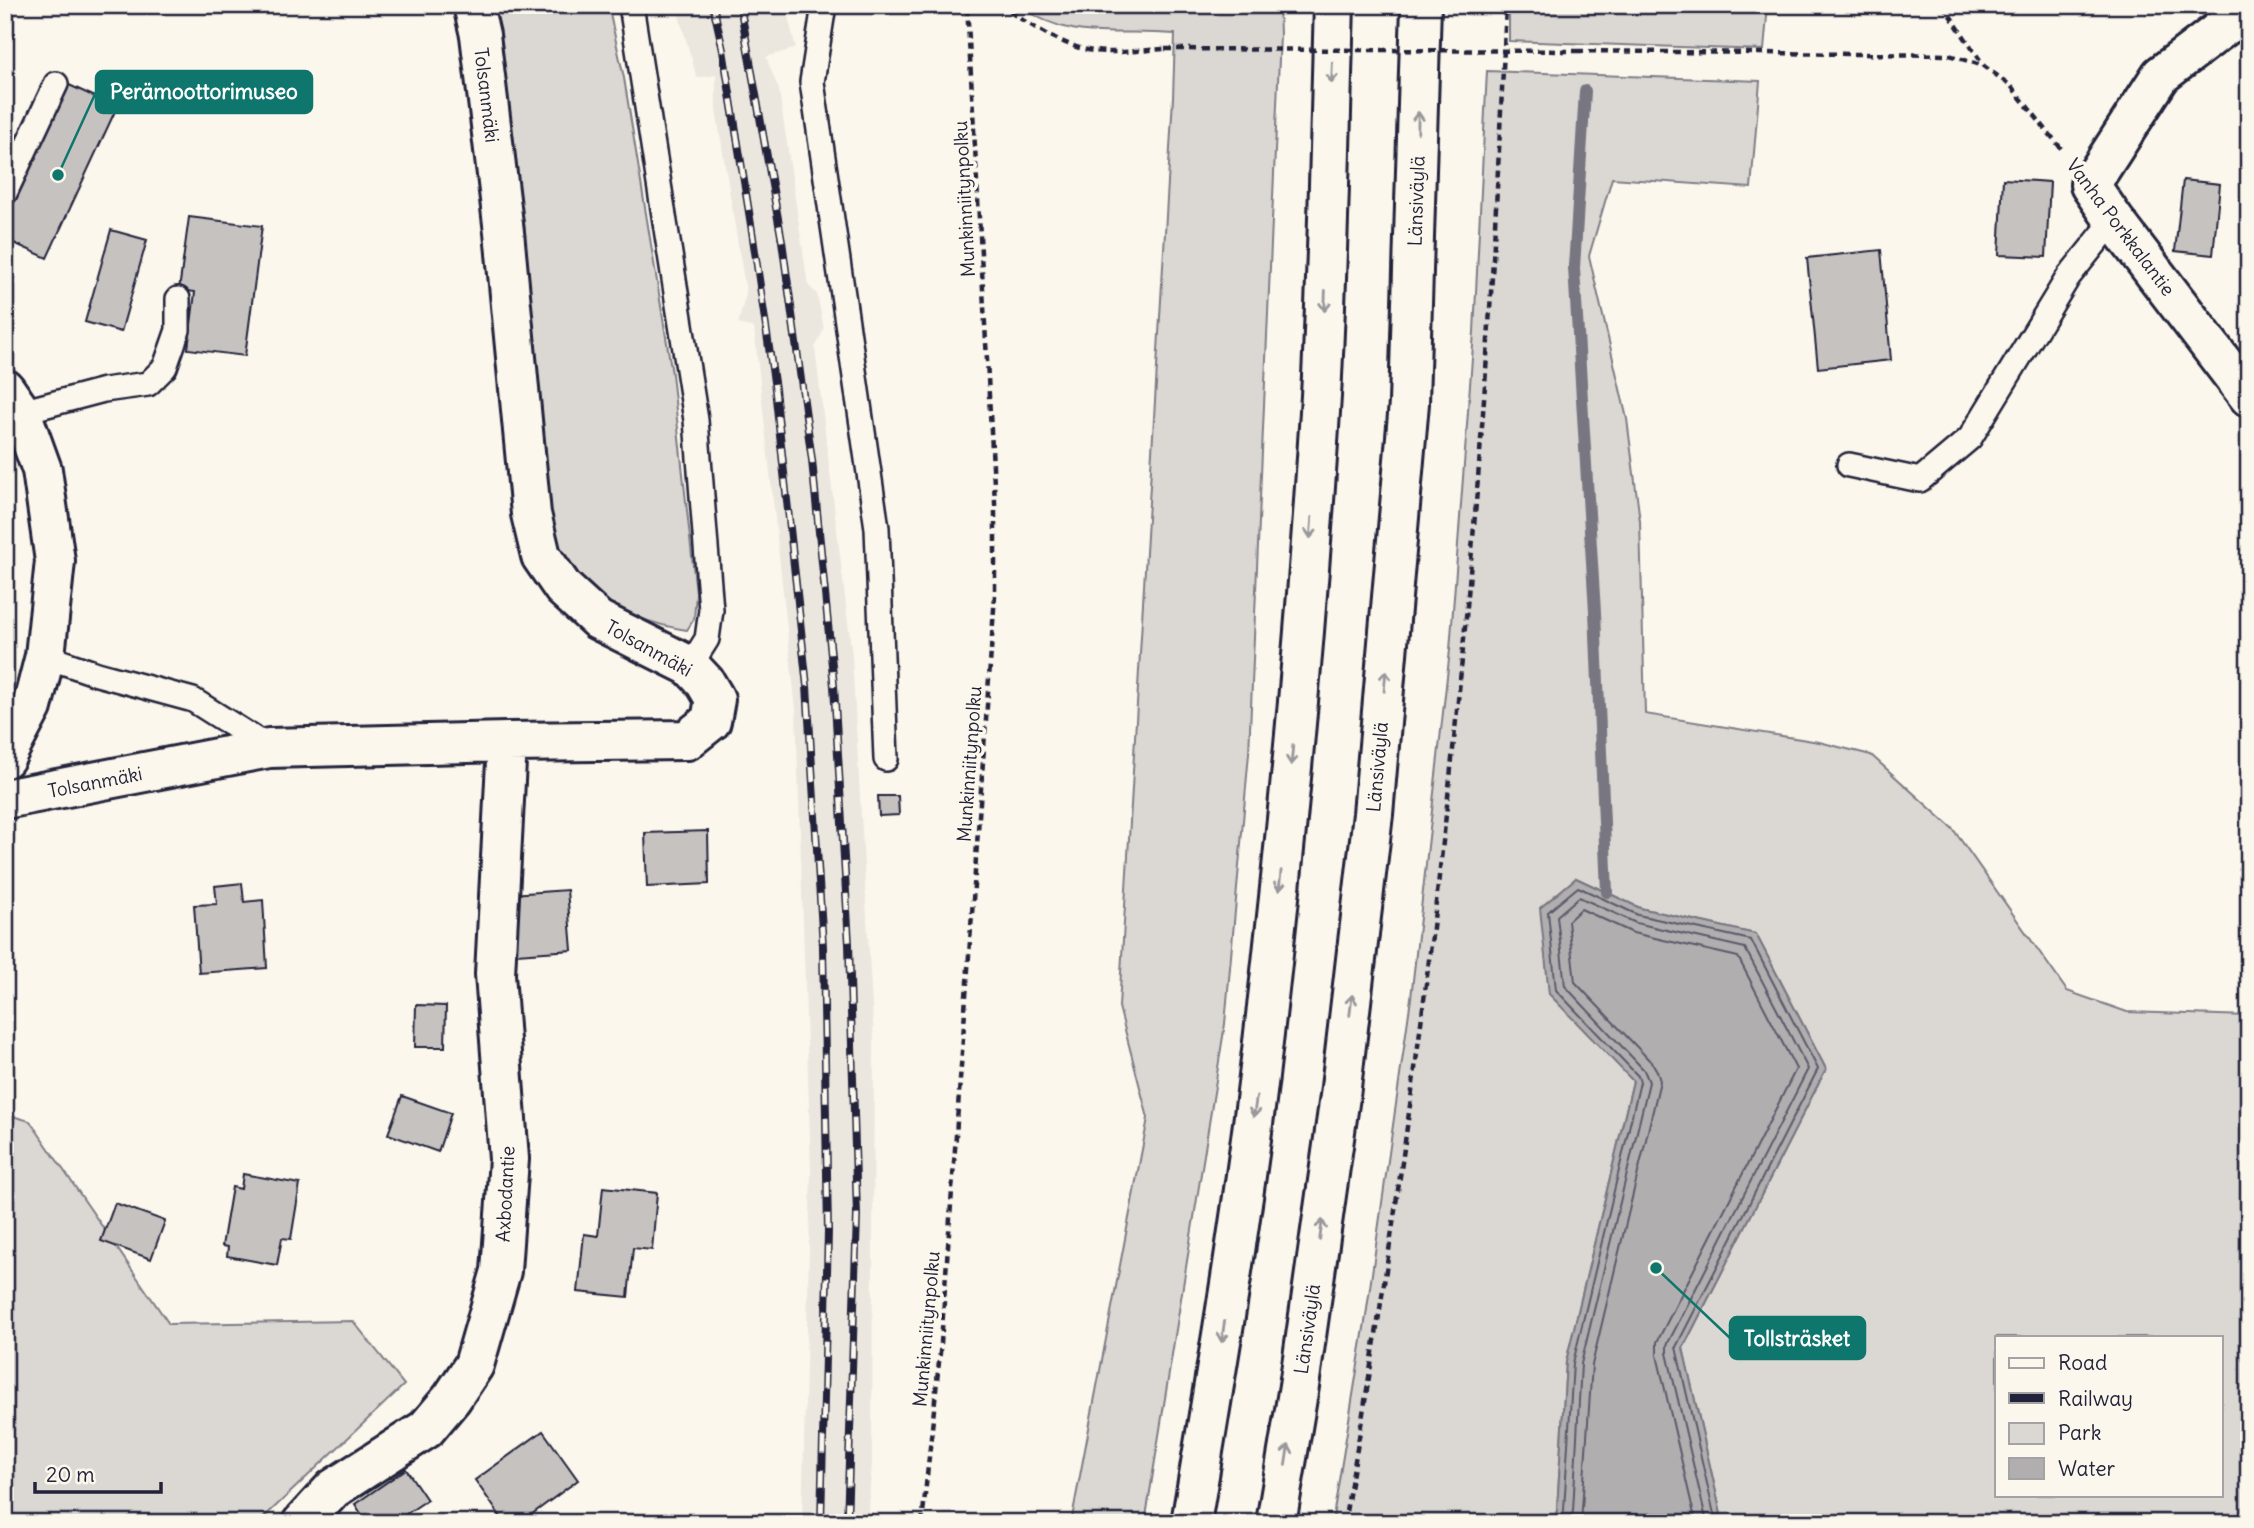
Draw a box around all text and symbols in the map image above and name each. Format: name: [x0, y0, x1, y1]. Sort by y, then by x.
street label: Tolsanmäki: [469, 46, 505, 144]
one-way arrow: [1326, 62, 1339, 85]
callout: Perämoottorimuseo: [96, 71, 312, 113]
text: Perämoottorimuseo: [110, 78, 298, 105]
one-way arrow: [1412, 110, 1425, 133]
street label: Munkinniitynpolku: [948, 120, 980, 278]
street label: Vanha Porkkalantie: [2062, 154, 2180, 300]
street label: Länsiväylä: [1402, 155, 1430, 247]
one-way arrow: [1318, 289, 1331, 312]
one-way arrow: [1304, 516, 1317, 539]
street label: Tolsanmäki: [601, 614, 697, 682]
one-way arrow: [1379, 670, 1392, 693]
street label: Munkinniitynpolku: [952, 685, 986, 843]
street label: Länsiväylä: [1361, 721, 1393, 813]
one-way arrow: [1285, 743, 1298, 765]
street label: Tolsanmäki: [46, 761, 144, 803]
one-way arrow: [1273, 869, 1286, 891]
one-way arrow: [1344, 994, 1357, 1017]
one-way arrow: [1248, 1095, 1261, 1118]
street label: Axbodantie: [490, 1145, 520, 1243]
one-way arrow: [1314, 1220, 1327, 1242]
street label: Munkinniitynpolku: [907, 1250, 945, 1408]
street label: Länsiväylä: [1289, 1282, 1325, 1376]
callout: Tollsträsket: [1730, 1317, 1865, 1359]
one-way arrow: [1216, 1320, 1229, 1343]
text: Tollsträsket: [1744, 1325, 1851, 1352]
legend: [1995, 1336, 2222, 1496]
text: Road: [2058, 1349, 2107, 1376]
text: Railway: [2058, 1385, 2133, 1412]
text: Park: [2058, 1419, 2101, 1446]
one-way arrow: [1281, 1444, 1294, 1467]
scale bar: [35, 1451, 161, 1495]
text: Water: [2058, 1455, 2116, 1482]
text: 20 m: [46, 1461, 95, 1488]

